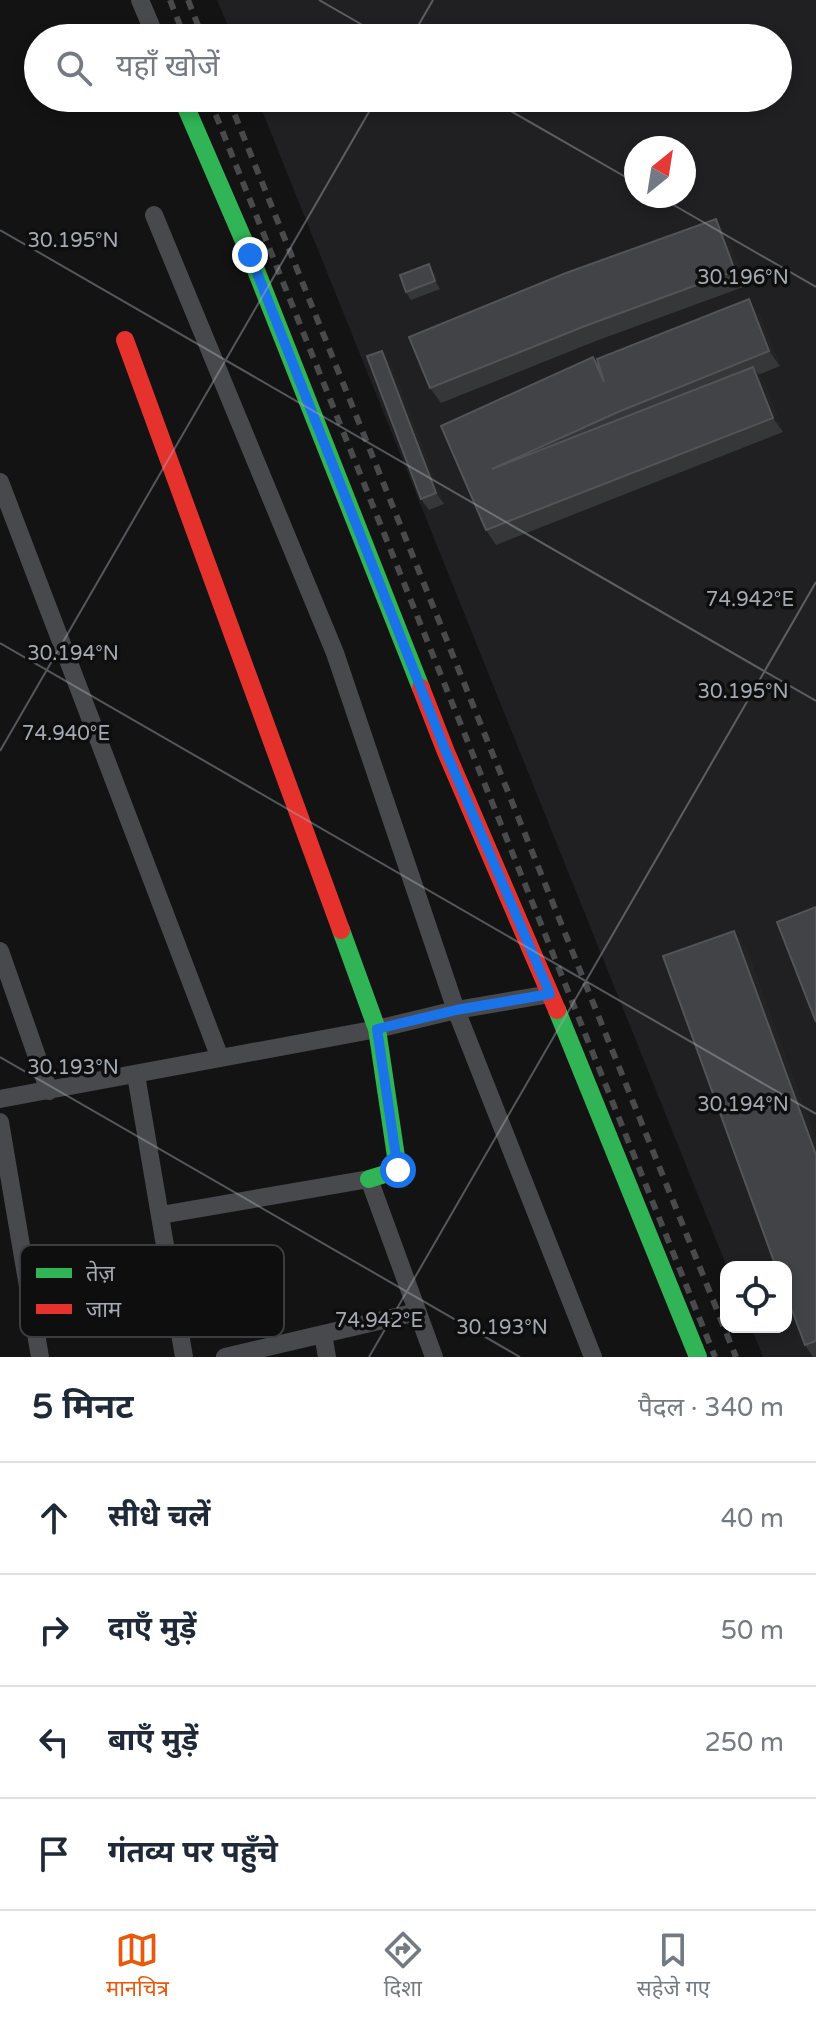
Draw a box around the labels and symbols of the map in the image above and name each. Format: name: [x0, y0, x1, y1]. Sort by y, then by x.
north arrow: [624, 136, 696, 208]
text: 30.195°N: [27, 229, 119, 253]
route end: [232, 237, 268, 273]
text: 30.196°N: [697, 266, 789, 290]
text: 74.942°E: [706, 588, 794, 612]
text: 30.194°N: [27, 642, 119, 666]
text: 30.195°N: [697, 680, 789, 704]
text: 74.940°E: [22, 722, 110, 746]
text: 30.193°N: [27, 1056, 119, 1080]
text: 30.194°N: [697, 1093, 789, 1117]
route start: [380, 1152, 416, 1188]
legend: [20, 1245, 284, 1337]
text: तेज़: [86, 1260, 116, 1287]
text: जाम: [86, 1297, 122, 1323]
text: 74.942°E: [335, 1309, 423, 1333]
text: 30.193°N: [456, 1316, 548, 1340]

